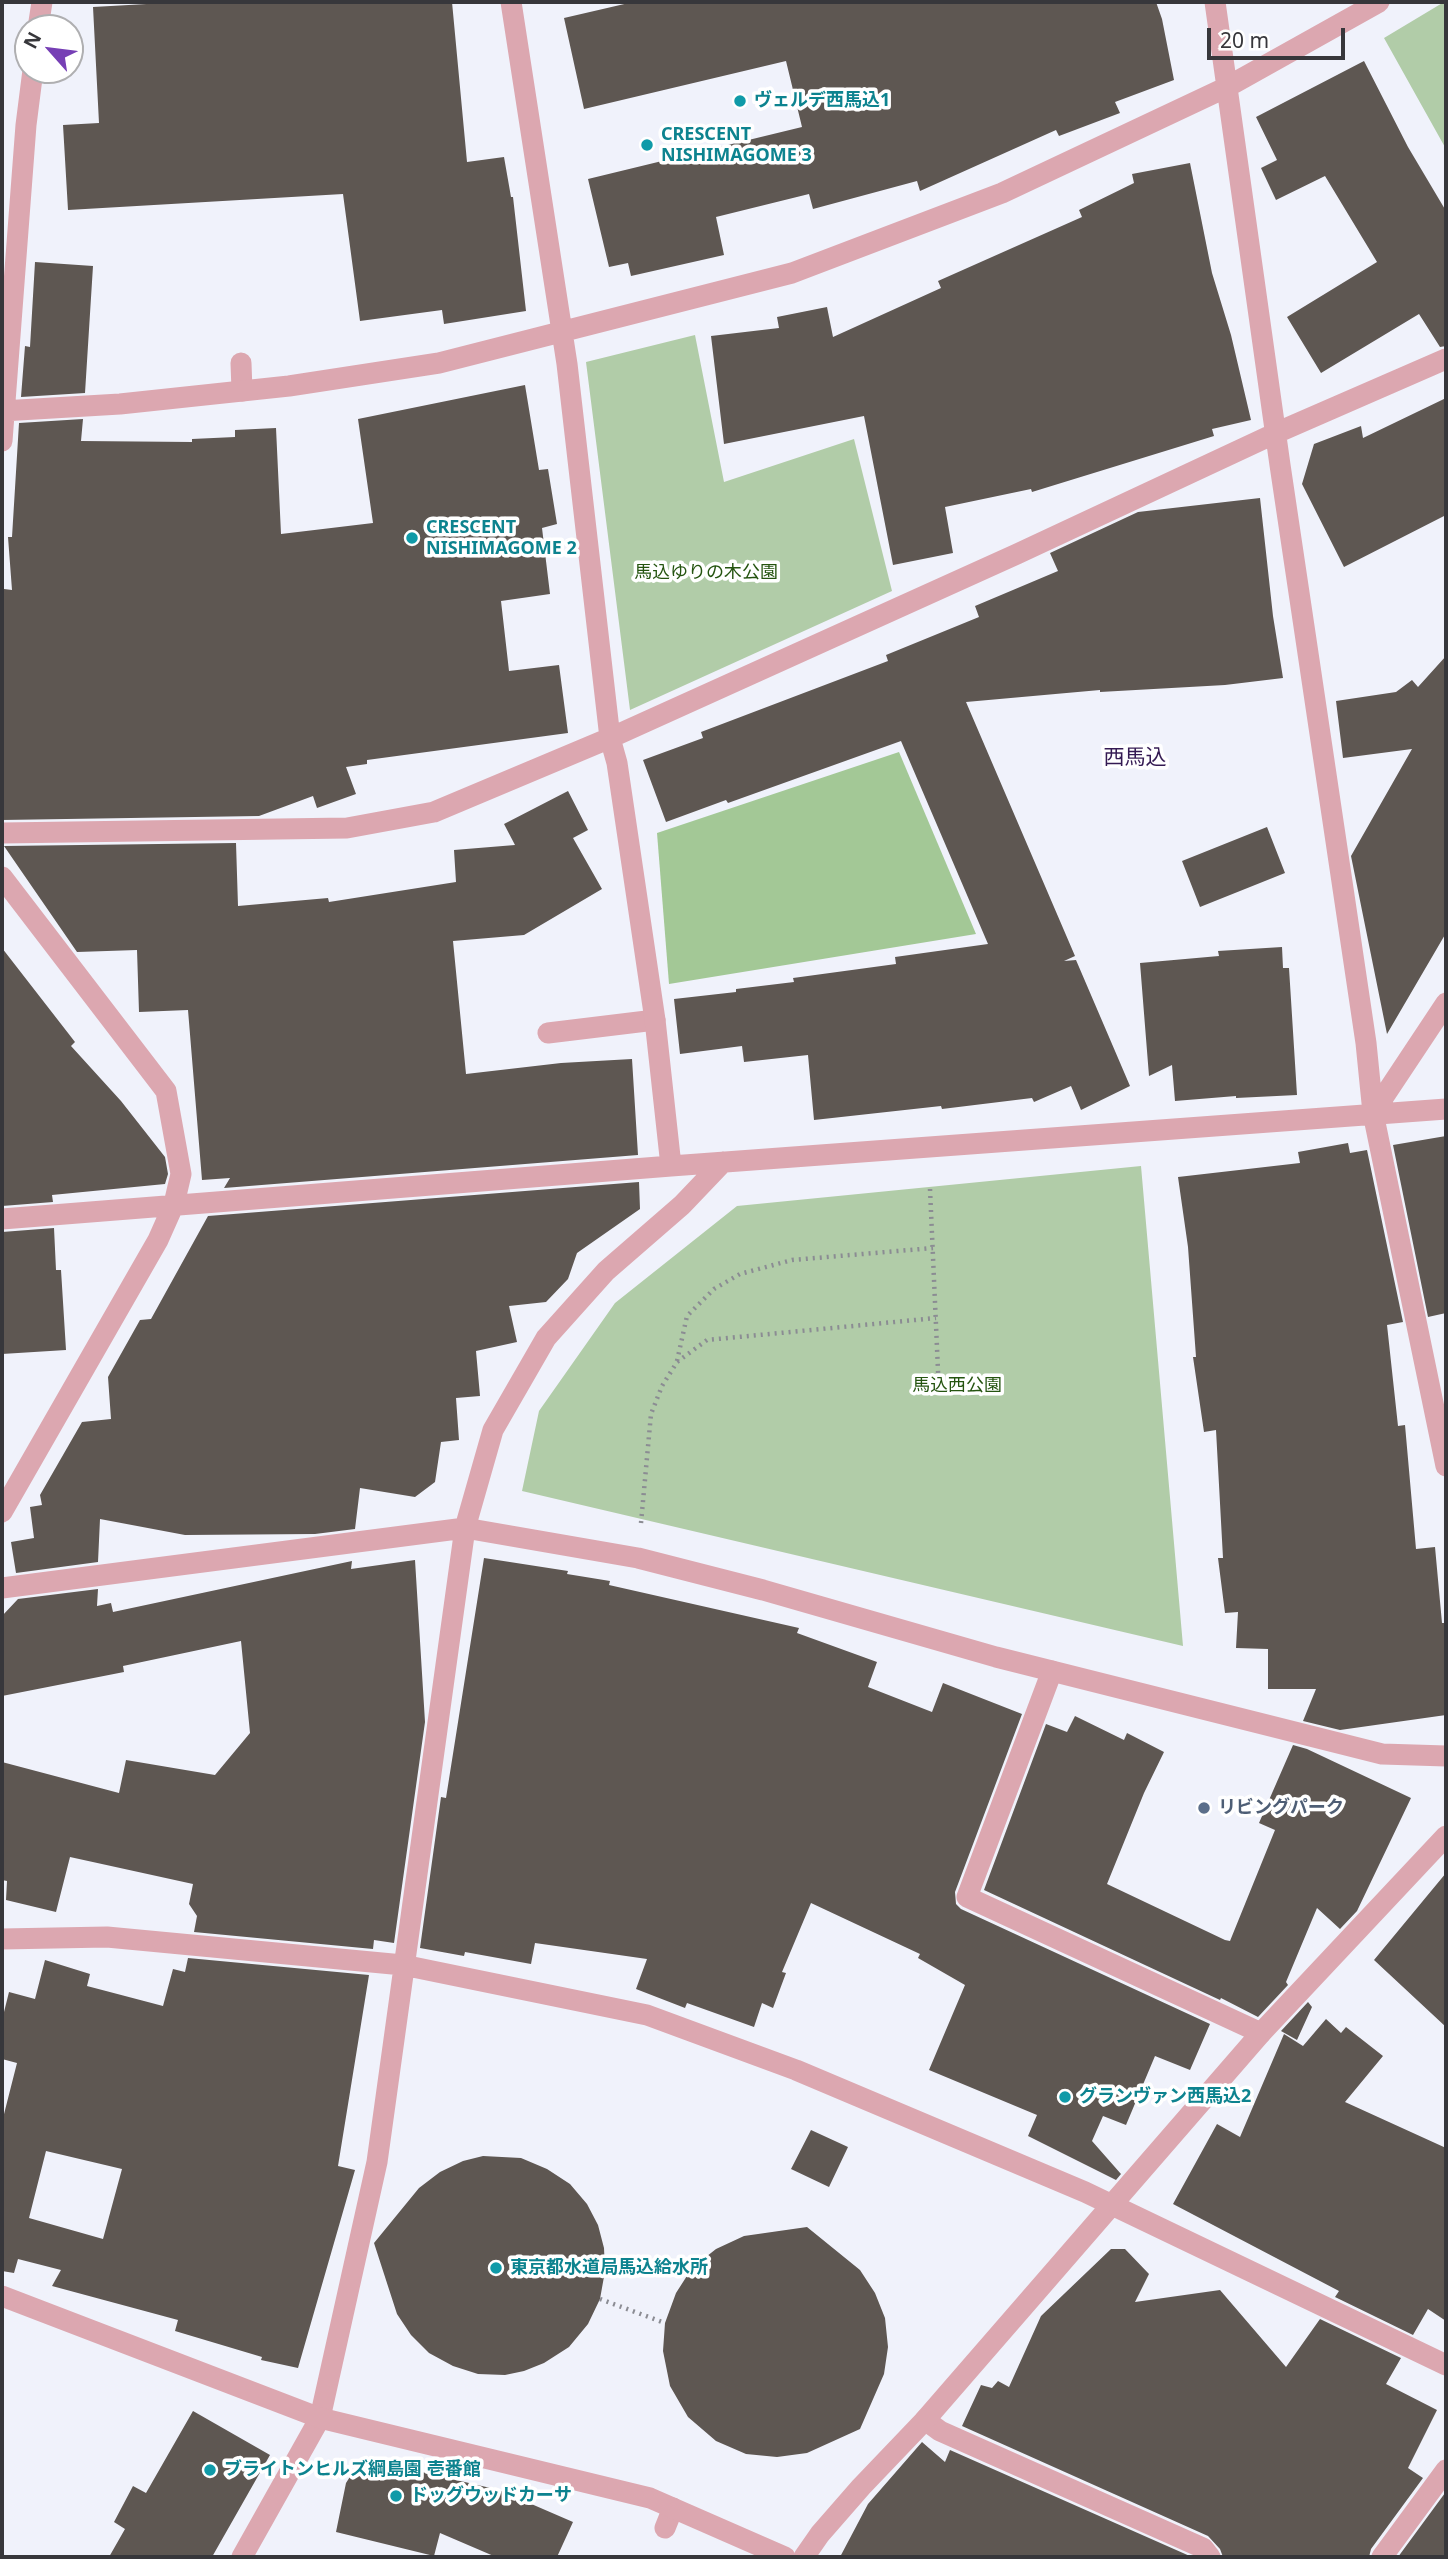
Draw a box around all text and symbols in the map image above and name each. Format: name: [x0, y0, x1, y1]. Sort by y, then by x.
north arrow: [14, 14, 84, 84]
scale bar: [1210, 14, 1348, 58]
text: 20 m: [1220, 26, 1269, 54]
text: N: [17, 27, 47, 53]
place label: ヴェルデ西馬込1: [754, 90, 890, 112]
marker: ヴェルデ西馬込1: [732, 93, 748, 109]
place label: CRESCENT NISHIMAGOME 3: [661, 124, 812, 166]
marker: CRESCENT NISHIMAGOME 3: [639, 137, 655, 153]
place label: CRESCENT NISHIMAGOME 2: [426, 517, 577, 560]
marker: CRESCENT NISHIMAGOME 2: [404, 530, 420, 546]
park label: 馬込ゆりの木公園: [634, 562, 778, 584]
district label: 西馬込: [1104, 745, 1166, 771]
park label: 馬込西公園: [912, 1375, 1002, 1397]
place label: リビングパーク: [1218, 1797, 1344, 1819]
marker: リビングパーク: [1196, 1800, 1212, 1816]
place label: グランヴァン西馬込2: [1079, 2086, 1251, 2108]
marker: グランヴァン西馬込2: [1057, 2089, 1073, 2105]
place label: 東京都水道局馬込給水所: [510, 2257, 708, 2279]
marker: 東京都水道局馬込給水所: [488, 2260, 504, 2276]
place label: ブライトンヒルズ綱島園 壱番館: [224, 2459, 481, 2481]
marker: ブライトンヒルズ綱島園 壱番館: [202, 2462, 218, 2478]
place label: ドッグウッドカーサ: [410, 2485, 572, 2507]
marker: ドッグウッドカーサ: [388, 2488, 404, 2504]

